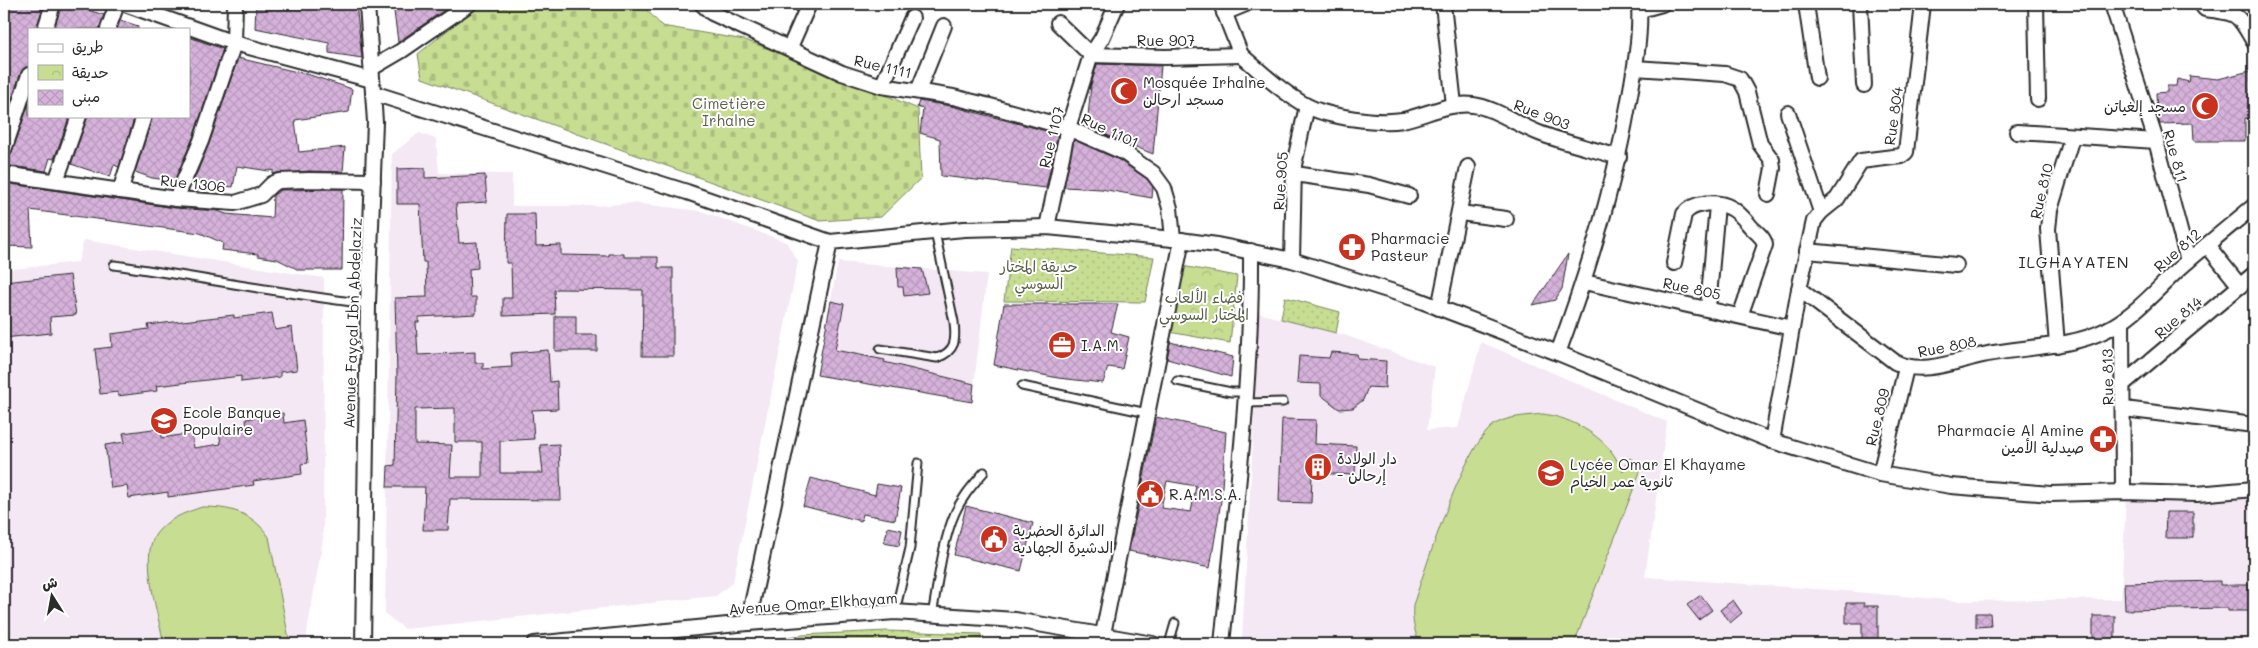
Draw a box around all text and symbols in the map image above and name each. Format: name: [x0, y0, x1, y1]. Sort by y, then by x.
legend: [28, 28, 190, 118]
street label: Rue 907: [1137, 30, 1195, 50]
text: طريق: [72, 36, 104, 56]
street label: Rue 1111: [852, 50, 914, 82]
text: حديقة: [72, 62, 109, 82]
place label: Mosquée Irhalne مسجد ارحالن: [1143, 72, 1266, 109]
mosque icon: Mosquée Irhalne مسجد ارحالن: [1109, 76, 1139, 106]
street label: Rue 804: [1879, 85, 1907, 147]
text: مبنى: [72, 86, 100, 107]
mosque icon: مسجد إلغياتن: [2190, 91, 2220, 121]
park label: Cimetière Irhalne: [692, 93, 766, 130]
street label: Rue 903: [1511, 94, 1573, 134]
place label: مسجد إلغياتن: [2104, 96, 2186, 117]
street label: Rue 1107: [1034, 104, 1068, 170]
street label: Rue 1101: [1078, 108, 1142, 152]
street label: Rue 811: [2159, 127, 2193, 185]
street label: Rue 905: [1268, 151, 1292, 211]
street label: Rue 810: [2025, 161, 2057, 221]
street label: Rue 1306: [159, 170, 227, 196]
street label: Avenue Fayçal Ibn Abdelaziz: [338, 217, 366, 429]
street label: Rue 812: [2149, 224, 2205, 276]
place label: Pharmacie Pasteur: [1371, 228, 1450, 265]
pharmacy icon: Pharmacie Pasteur: [1337, 232, 1367, 262]
district label: ILGHAYATEN: [2018, 251, 2130, 272]
park label: حديقة المختار السوسي: [999, 256, 1078, 297]
street label: Rue 805: [1661, 272, 1723, 304]
park label: فضاء الألعاب المختار السوسي: [1159, 287, 1249, 328]
street label: Rue 814: [2150, 291, 2206, 343]
office icon: I.A.M.: [1047, 330, 1077, 360]
street label: Rue 808: [1916, 331, 1978, 361]
place label: I.A.M.: [1081, 335, 1123, 355]
street label: Rue 813: [2097, 348, 2117, 405]
street label: Rue 809: [1860, 386, 1894, 448]
place label: Ecole Banque Populaire: [183, 402, 281, 439]
school or university icon: Ecole Banque Populaire: [149, 406, 179, 436]
place label: Pharmacie Al Amine صيدلية الأمين: [1937, 420, 2084, 457]
pharmacy icon: Pharmacie Al Amine صيدلية الأمين: [2088, 424, 2118, 454]
place label: دار الولادة - إرحالن: [1337, 448, 1397, 486]
building icon: دار الولادة - إرحالن: [1303, 452, 1333, 482]
place label: Lycée Omar El Khayame ثانوية عمر الخيام: [1570, 454, 1746, 494]
school or university icon: Lycée Omar El Khayame ثانوية عمر الخيام: [1536, 458, 1566, 488]
public building icon: R.A.M.S.A.: [1135, 479, 1165, 509]
place label: R.A.M.S.A.: [1169, 484, 1242, 504]
place label: الدائرة الحضرية الدشيرة الجهادية: [1013, 520, 1113, 557]
public building icon: الدائرة الحضرية الدشيرة الجهادية: [979, 524, 1009, 554]
north arrow: [28, 570, 78, 620]
text: ش: [40, 572, 59, 594]
street label: Avenue Omar Elkhayam: [728, 587, 898, 619]

